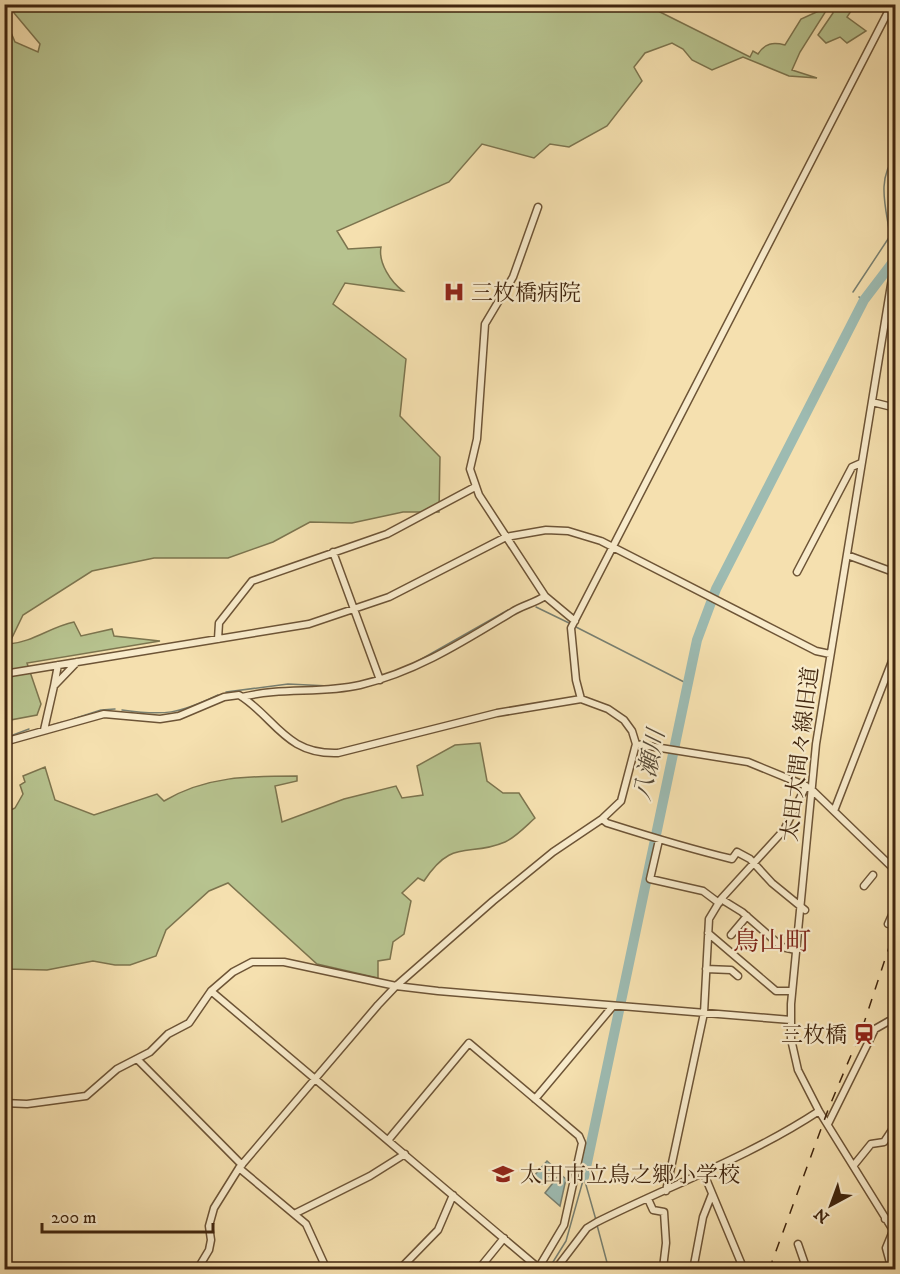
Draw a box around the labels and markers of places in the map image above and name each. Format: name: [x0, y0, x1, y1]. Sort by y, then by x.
hospital icon: 三枚橋病院: [442, 280, 466, 304]
place label: 三枚橋病院: [471, 280, 581, 307]
place label: 三枚橋: [781, 1022, 847, 1049]
station icon: 三枚橋: [852, 1022, 876, 1046]
school or university icon: 太田市立鳥之郷小学校: [491, 1162, 515, 1186]
place label: 太田市立鳥之郷小学校: [520, 1162, 740, 1189]

